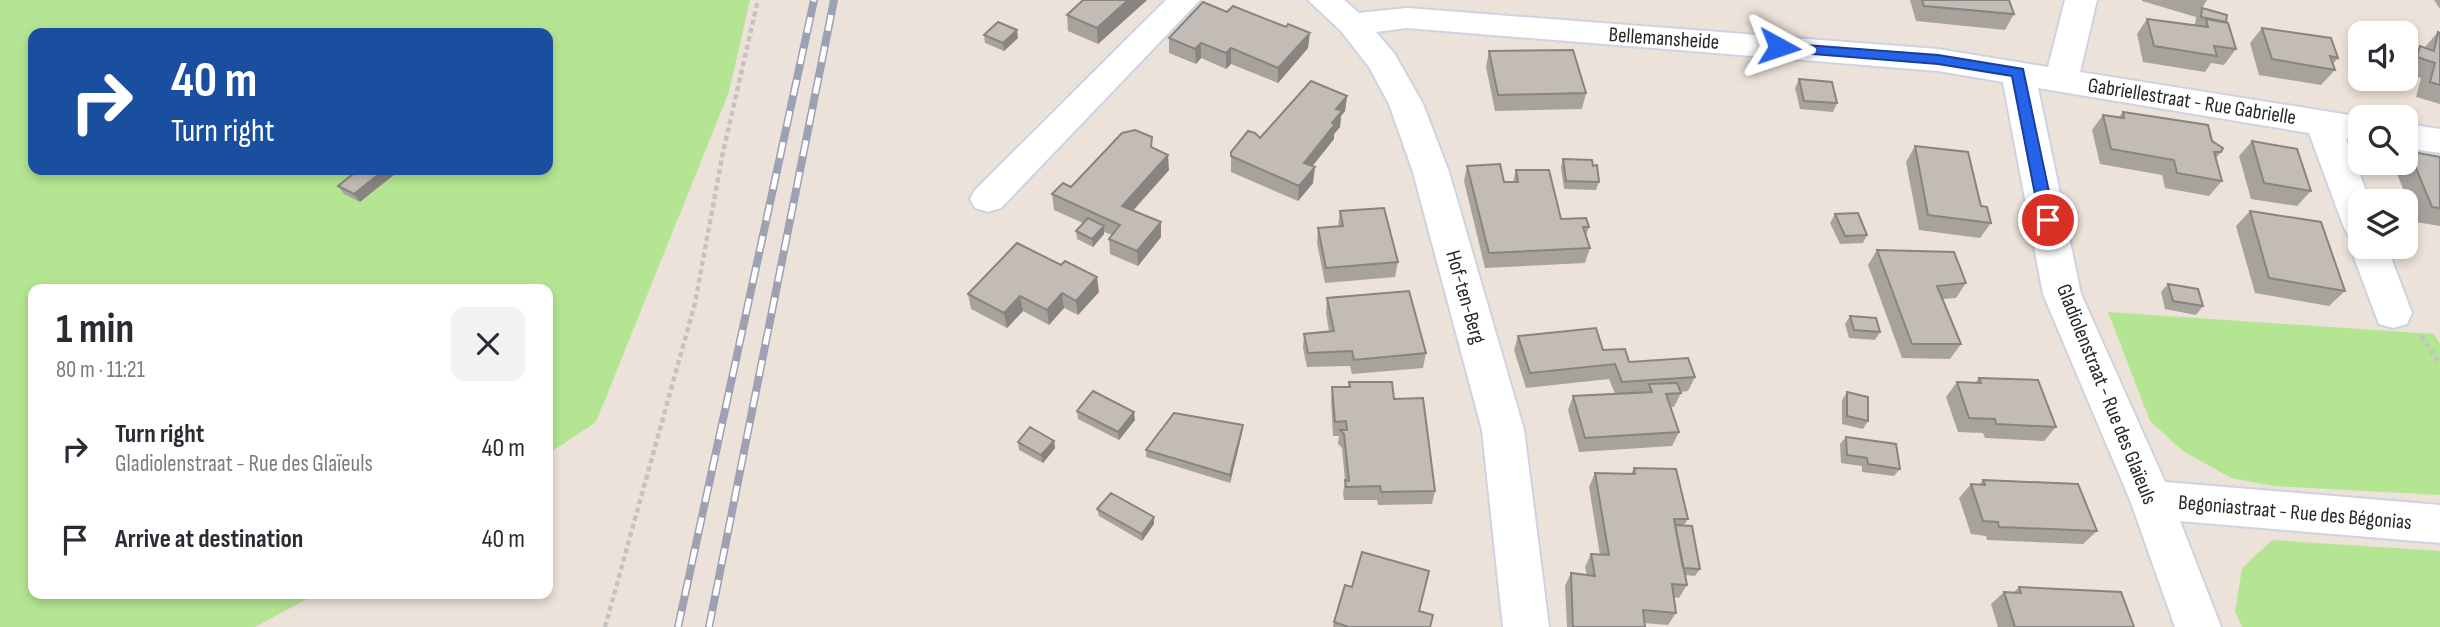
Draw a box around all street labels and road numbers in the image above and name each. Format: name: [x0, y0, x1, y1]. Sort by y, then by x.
street label: Bellemansheide: [1608, 22, 1720, 55]
street label: Gabriellestraat - Rue Gabrielle: [2086, 73, 2298, 130]
street label: Hof-ten-Berg: [1440, 248, 1491, 347]
street label: Gladiolenstraat - Rue des Glaïeuls: [2051, 280, 2162, 508]
street label: Begoniastraat - Rue des Bégonias: [2177, 490, 2413, 535]

